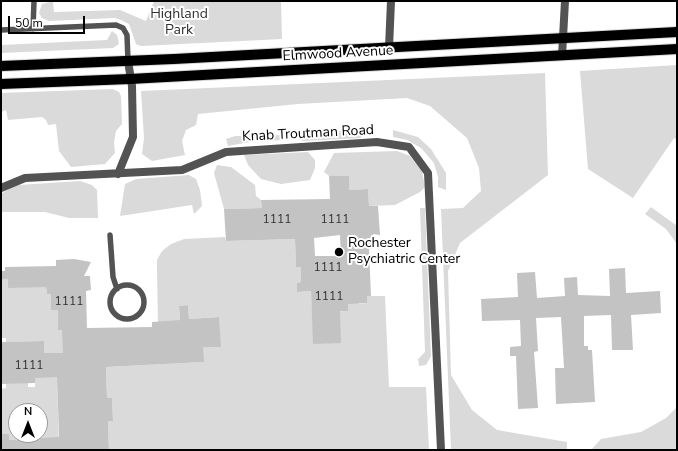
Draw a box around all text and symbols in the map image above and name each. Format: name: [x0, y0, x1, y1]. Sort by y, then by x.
park label: Highland Park: [150, 7, 208, 40]
scale bar: [10, 8, 87, 34]
text: 50 m: [15, 15, 43, 31]
street label: Elmwood Avenue: [282, 43, 394, 65]
street label: Knab Troutman Road: [242, 122, 374, 146]
house number: 1111: [263, 213, 291, 227]
house number: 1111: [321, 213, 349, 227]
place label: Rochester Psychiatric Center: [348, 236, 460, 268]
marker: Rochester Psychiatric Center: [333, 246, 345, 258]
house number: 1111: [314, 261, 342, 275]
house number: 1111: [315, 290, 343, 304]
house number: 1111: [55, 295, 83, 309]
house number: 1111: [15, 359, 43, 373]
north arrow: [8, 403, 48, 443]
text: N: [24, 404, 32, 419]

